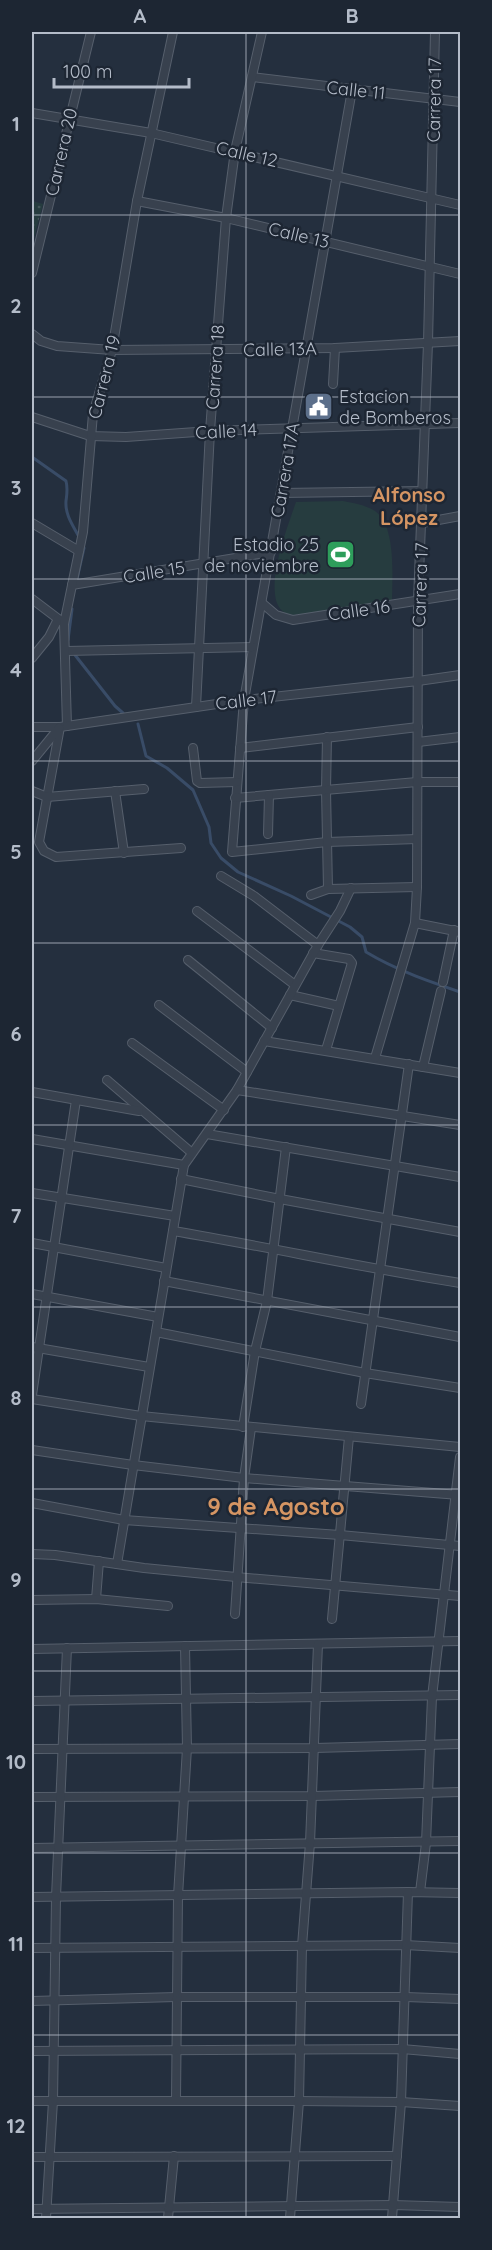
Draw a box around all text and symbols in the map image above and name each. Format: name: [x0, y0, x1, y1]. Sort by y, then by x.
text: A: [134, 3, 147, 28]
text: B: [345, 3, 359, 28]
scale bar: [54, 51, 189, 89]
street label: Carrera 17: [422, 57, 446, 143]
text: 100 m: [63, 60, 112, 83]
street label: Calle 11: [325, 75, 387, 105]
street label: Carrera 20: [40, 106, 82, 198]
text: 1: [12, 111, 20, 136]
street label: Calle 12: [214, 136, 280, 172]
street label: Calle 13: [266, 217, 332, 253]
text: 2: [10, 293, 22, 318]
street label: Carrera 18: [201, 324, 229, 410]
street label: Carrera 19: [82, 333, 126, 421]
street label: Calle 13A: [243, 337, 317, 361]
place label: Estacion de Bomberos: [339, 385, 451, 429]
public building icon: Estacion de Bomberos: [302, 390, 334, 422]
street label: Calle 14: [195, 418, 257, 444]
street label: Carrera 17A: [265, 420, 305, 519]
text: 3: [11, 475, 21, 500]
district label: Alfonso López: [373, 482, 445, 530]
place label: Estadio 25 de noviembre: [204, 533, 319, 577]
sports icon: Estadio 25 de noviembre: [324, 538, 356, 570]
street label: Carrera 17: [407, 542, 433, 628]
street label: Calle 15: [121, 556, 187, 588]
street label: Calle 16: [327, 594, 392, 626]
text: 4: [10, 657, 22, 682]
street label: Calle 17: [214, 685, 278, 715]
text: 5: [10, 839, 22, 864]
text: 6: [10, 1021, 22, 1046]
text: 7: [11, 1203, 22, 1228]
text: 8: [11, 1385, 22, 1410]
district label: 9 de Agosto: [207, 1491, 345, 1521]
text: 9: [10, 1567, 22, 1592]
text: 10: [6, 1749, 26, 1774]
text: 11: [8, 1931, 24, 1956]
text: 12: [6, 2113, 26, 2138]

